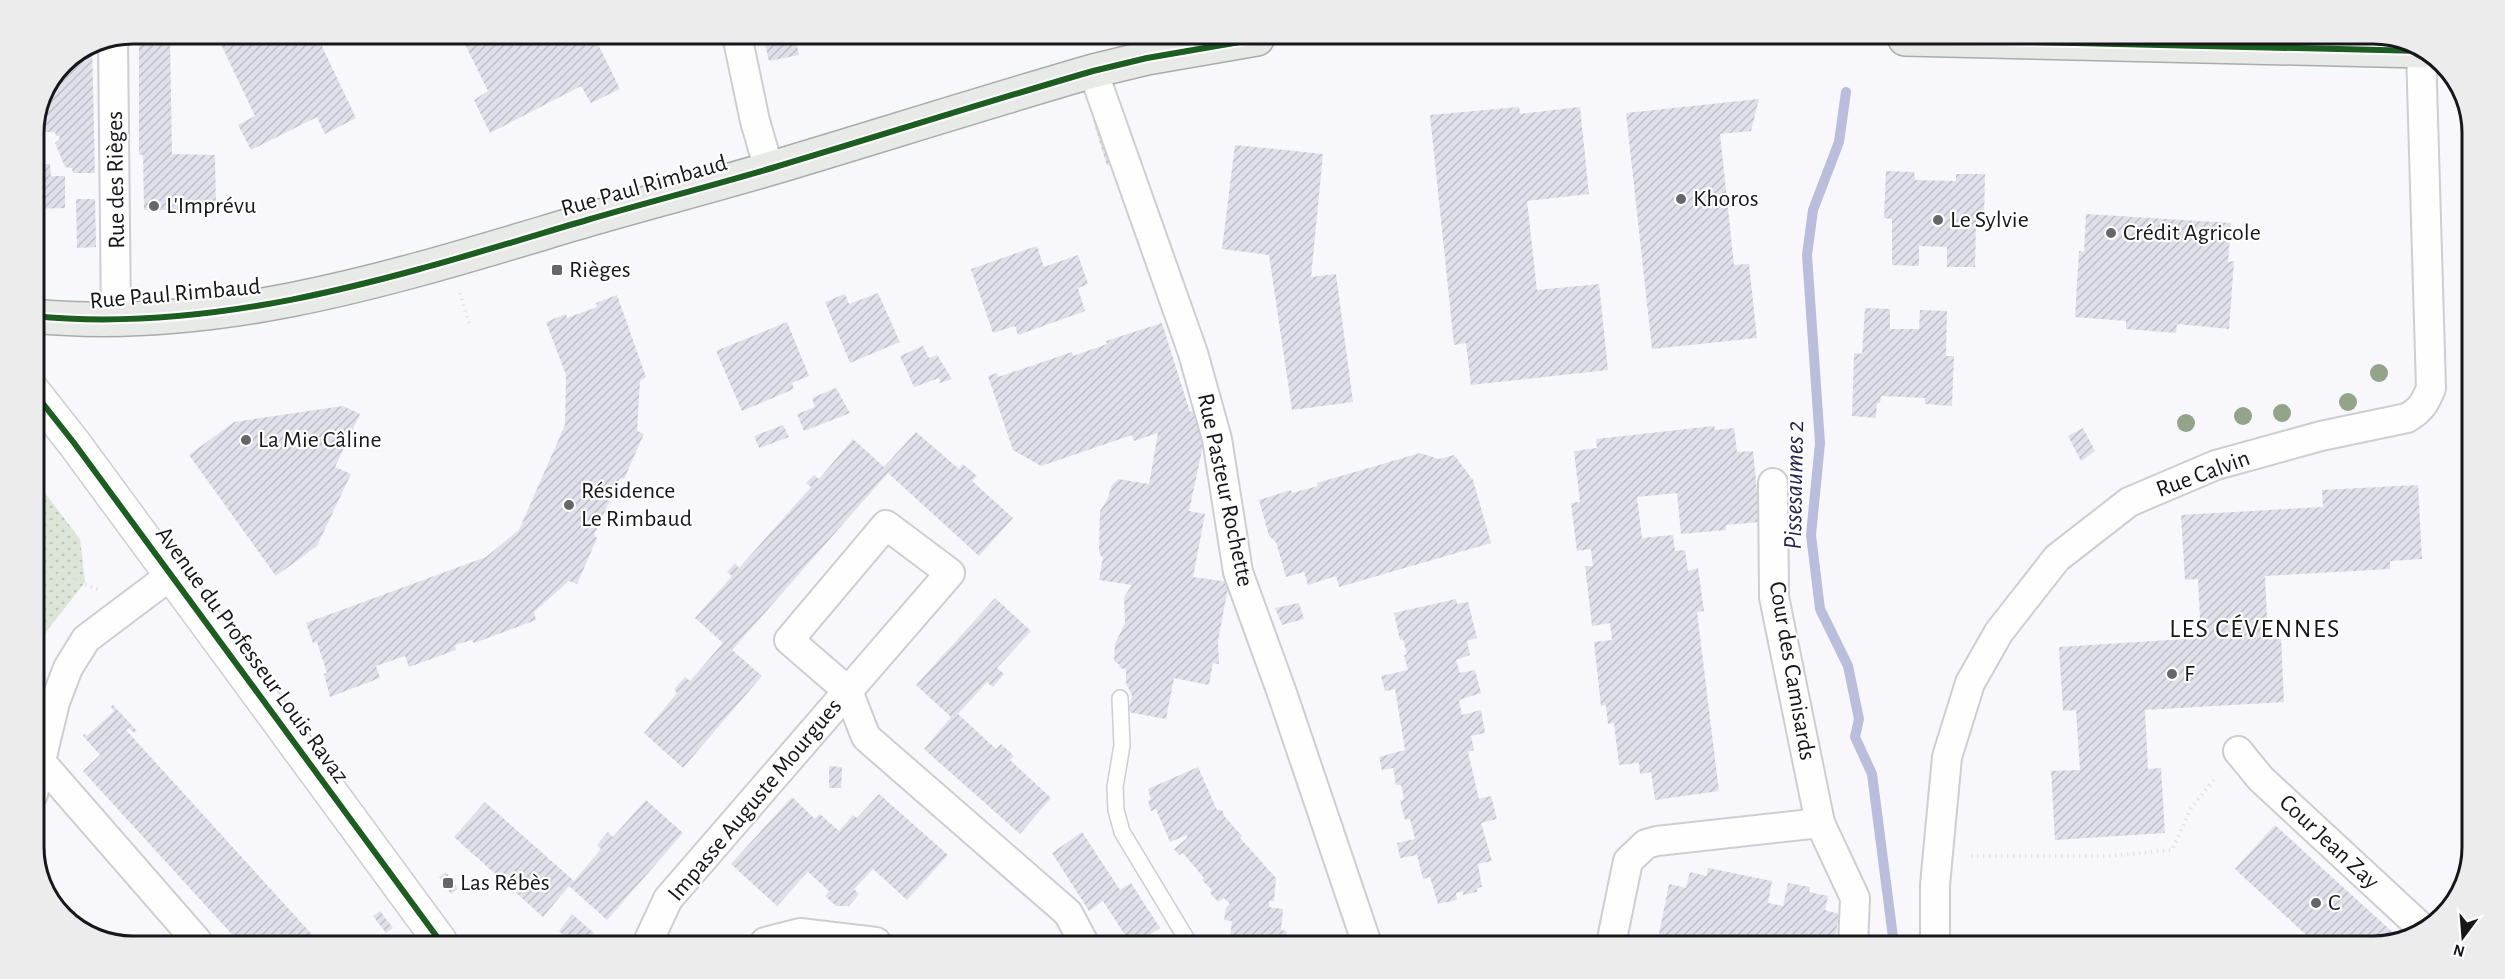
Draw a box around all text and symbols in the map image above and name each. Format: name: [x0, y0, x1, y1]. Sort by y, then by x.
street label: Rue des Rièges: [103, 111, 129, 249]
street label: Rue Paul Rimbaud: [558, 151, 730, 221]
place label: Khoros: [1693, 187, 1759, 211]
marker: Khoros: [1674, 192, 1688, 206]
place label: L'Imprévu: [166, 194, 256, 218]
marker: L'Imprévu: [147, 199, 161, 213]
place label: Le Sylvie: [1950, 208, 2029, 232]
marker: Le Sylvie: [1931, 213, 1945, 227]
place label: Crédit Agricole: [2123, 221, 2261, 245]
marker: Crédit Agricole: [2104, 226, 2118, 240]
place label: Rièges: [569, 258, 631, 282]
marker: Rièges: [550, 263, 564, 277]
street label: Rue Paul Rimbaud: [88, 275, 262, 313]
street label: Rue Pasteur Rochette: [1193, 391, 1257, 589]
water label: Pissesaumes 2: [1780, 420, 1808, 550]
place label: La Mie Câline: [258, 428, 382, 452]
marker: La Mie Câline: [239, 433, 253, 447]
street label: Rue Calvin: [2153, 446, 2253, 502]
place label: Résidence Le Rimbaud: [581, 479, 692, 531]
marker: Résidence Le Rimbaud: [562, 498, 576, 512]
street label: Avenue du Professeur Louis Ravaz: [151, 522, 353, 788]
street label: Cour des Camisards: [1764, 580, 1820, 762]
district label: LES CÉVENNES: [2169, 614, 2341, 642]
place label: F: [2184, 662, 2195, 686]
marker: F: [2165, 667, 2179, 681]
street label: Impasse Auguste Mourgues: [663, 694, 847, 906]
street label: Cour Jean Zay: [2275, 790, 2383, 894]
place label: Las Rébès: [460, 871, 550, 895]
marker: Las Rébès: [441, 876, 455, 890]
place label: C: [2328, 891, 2340, 915]
marker: C: [2309, 896, 2323, 910]
north arrow: [2433, 907, 2493, 967]
text: N: [2452, 941, 2467, 960]

